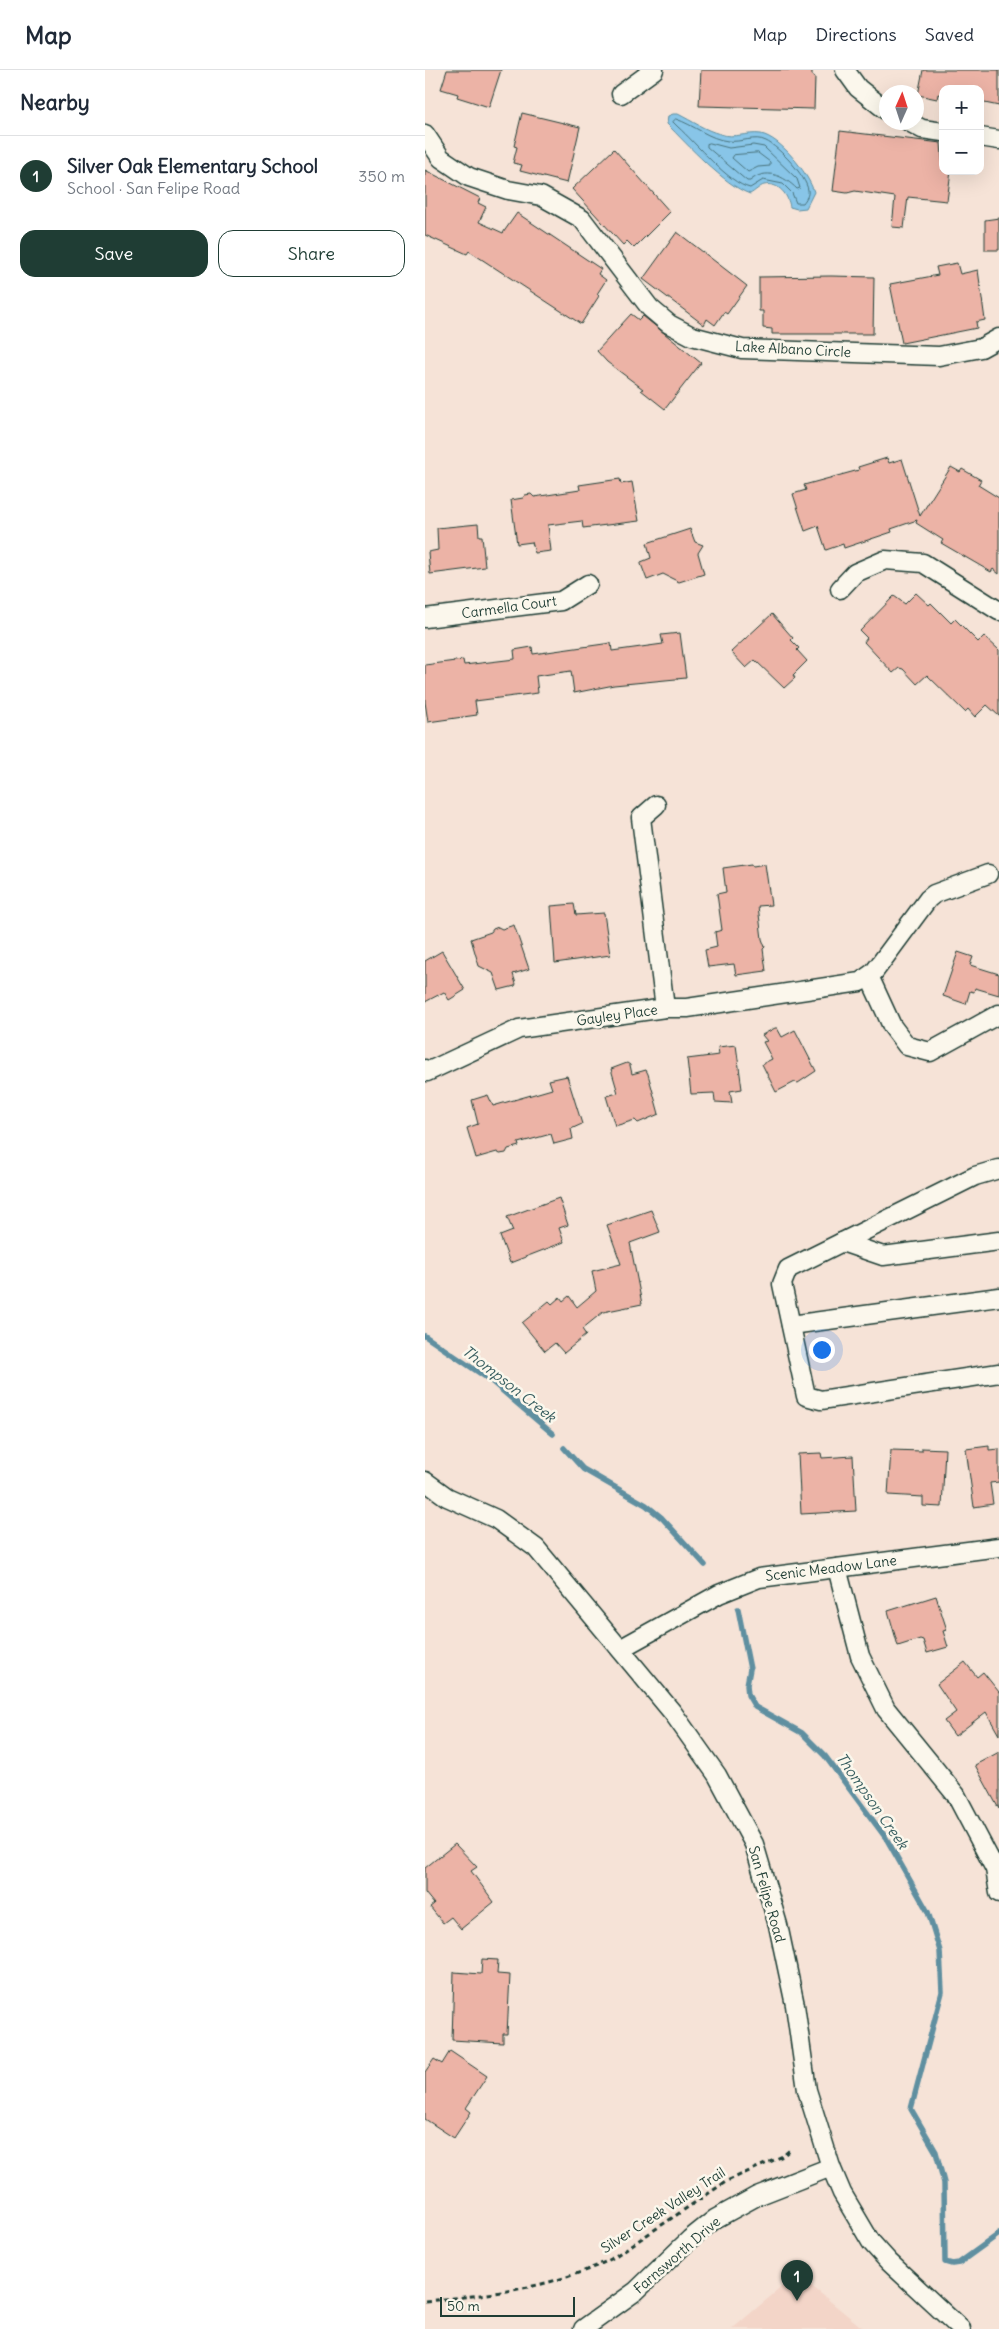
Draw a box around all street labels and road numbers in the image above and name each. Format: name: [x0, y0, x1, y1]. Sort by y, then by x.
street label: Lake Albano Circle: [734, 337, 852, 361]
street label: Carmella Court: [460, 591, 558, 623]
street label: Gayley Place: [575, 1000, 659, 1030]
street label: Scenic Meadow Lane: [764, 1551, 898, 1585]
street label: San Felipe Road: [745, 1844, 789, 1944]
street label: Silver Creek Valley Trail: [597, 2163, 729, 2257]
street label: Farnsworth Drive: [630, 2212, 724, 2298]

